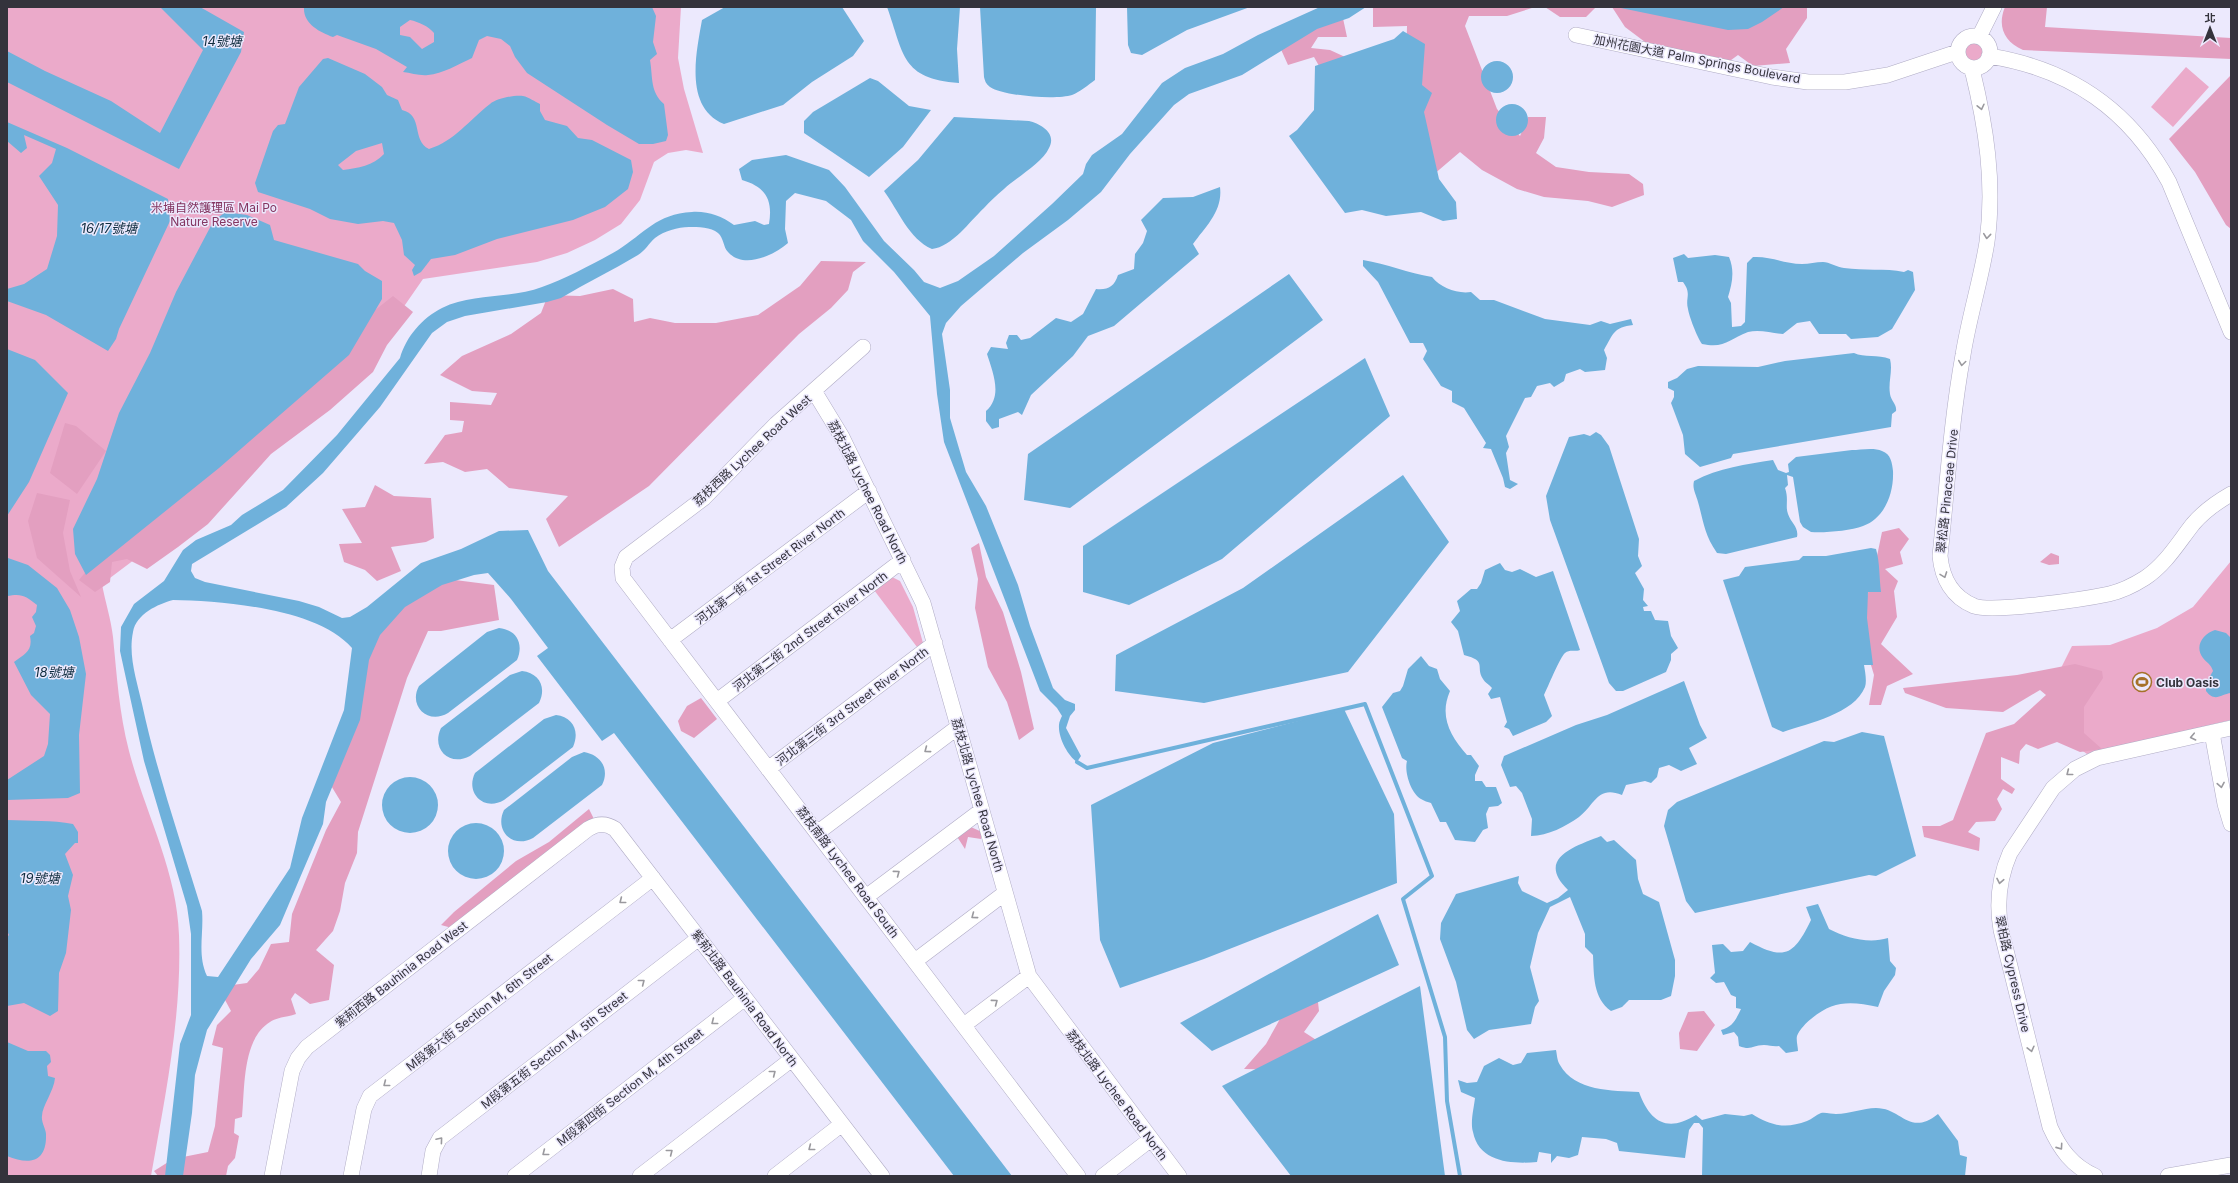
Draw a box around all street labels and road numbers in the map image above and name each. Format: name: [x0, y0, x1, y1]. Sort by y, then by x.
street label: 加州花園大道 Palm Springs Boulevard: [1592, 32, 1802, 86]
street label: 荔枝西路 Lychee Road West: [690, 391, 814, 509]
street label: 荔枝北路 Lychee Road North: [825, 418, 911, 566]
street label: 翠松路 Pinaceae Drive: [1933, 428, 1961, 554]
street label: 河北第一街 1st Street River North: [692, 505, 848, 627]
street label: 河北第二街 2nd Street River North: [730, 568, 890, 694]
street label: 河北第三街 3rd Street River North: [773, 644, 931, 768]
street label: 荔枝北路 Lychee Road North: [949, 716, 1007, 874]
street label: 荔枝南路 Lychee Road South: [794, 803, 902, 941]
street label: 翠柏路 Cypress Drive: [1992, 914, 2034, 1034]
street label: 紫荊西路 Bauhinia Road West: [332, 918, 470, 1030]
street label: 紫荊北路 Bauhinia Road North: [689, 927, 801, 1069]
street label: M段第六街 Section M, 6th Street: [403, 950, 555, 1074]
street label: M段第五街 Section M, 5th Street: [478, 988, 630, 1112]
street label: M段第四街 Section M, 4th Street: [554, 1025, 706, 1149]
street label: 荔枝北路 Lychee Road North: [1063, 1027, 1171, 1163]

